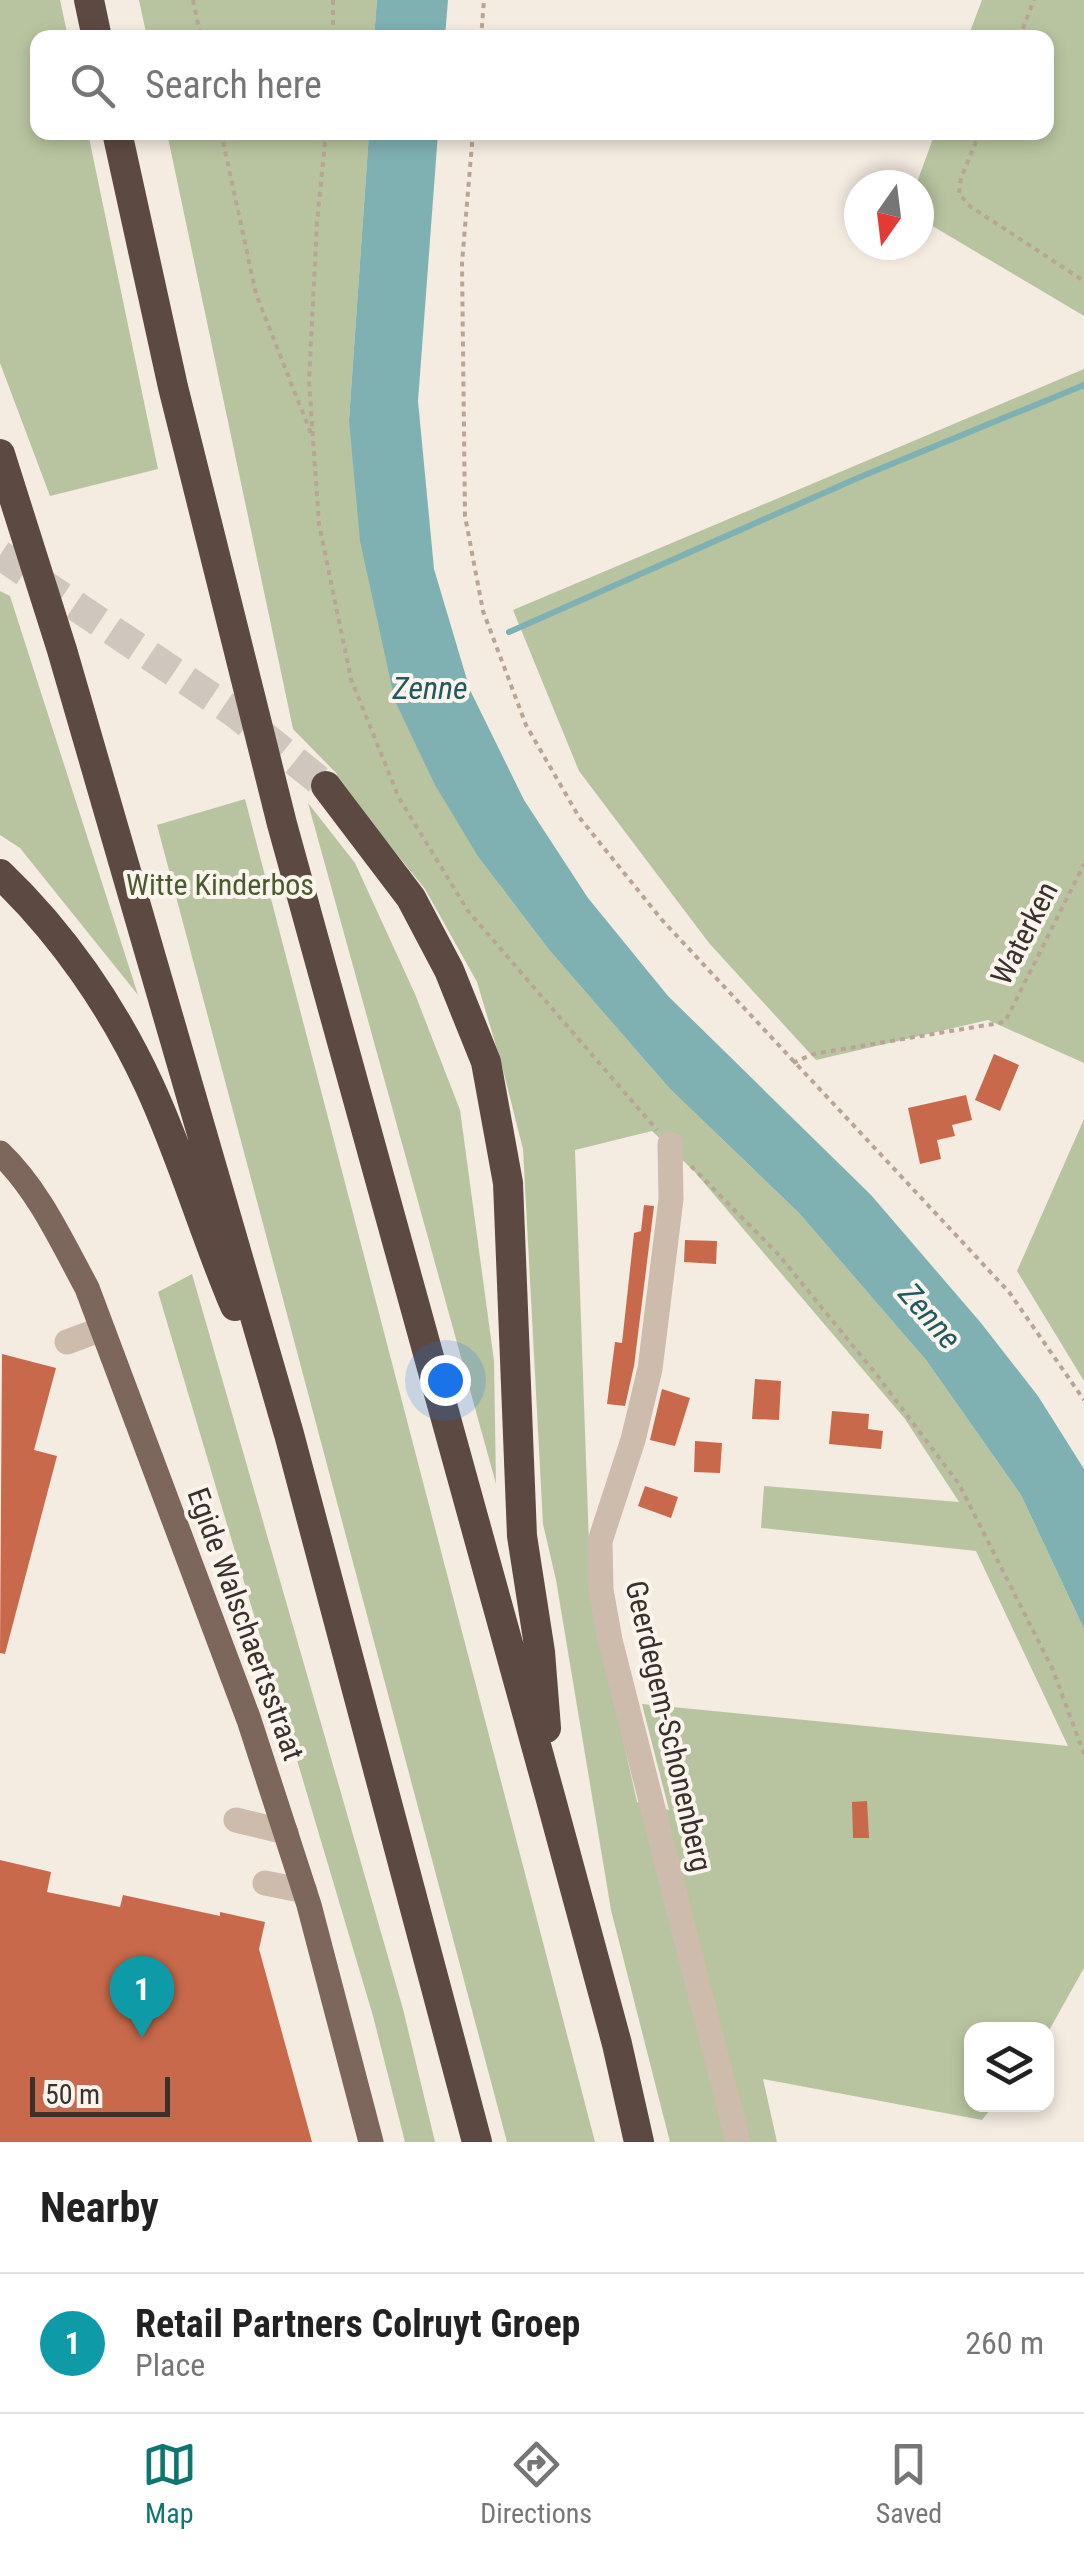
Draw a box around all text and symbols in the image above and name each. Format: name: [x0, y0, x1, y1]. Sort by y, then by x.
search box: [30, 30, 1054, 140]
icon: search: [65, 58, 120, 113]
text: Search here: [145, 63, 322, 107]
north arrow: [844, 170, 934, 260]
water label: Zenne: [391, 669, 468, 707]
park label: Witte Kinderbos: [126, 867, 314, 902]
street label: Waterken: [983, 876, 1065, 990]
water label: Zenne: [890, 1274, 969, 1357]
your location: [420, 1355, 471, 1406]
street label: Egide Walschaertsstraat: [180, 1483, 312, 1765]
street label: Geerdegem-Schonenberg: [619, 1577, 719, 1875]
pin: 1: [110, 1956, 174, 2038]
map controls: [964, 2022, 1054, 2112]
button: layers: [964, 2022, 1054, 2112]
scale bar: [30, 2072, 170, 2116]
text: 50 m: [45, 2078, 100, 2111]
text: Nearby: [40, 2183, 159, 2232]
text: Retail Partners Colruyt Groep: [135, 2302, 580, 2346]
text: 1: [64, 2324, 81, 2362]
text: 260 m: [965, 2324, 1044, 2362]
text: Place: [135, 2346, 205, 2384]
tab: Map: [142, 2437, 197, 2530]
tab: Directions: [480, 2437, 592, 2530]
tab: Saved: [876, 2437, 942, 2530]

